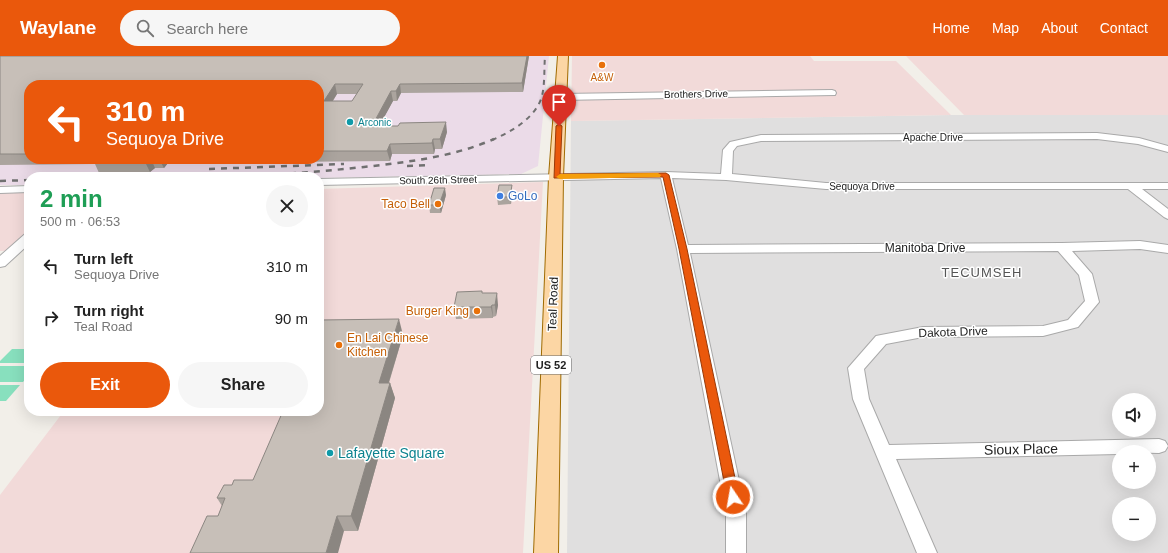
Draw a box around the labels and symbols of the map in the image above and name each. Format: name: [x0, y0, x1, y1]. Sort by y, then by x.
marker: A&W: [597, 60, 607, 70]
place label: A&W: [591, 72, 614, 83]
pin: [542, 85, 576, 126]
street label: Brothers Drive: [664, 88, 728, 100]
marker: Arconic: [345, 117, 355, 127]
place label: Arconic: [358, 117, 391, 128]
street label: Apache Drive: [903, 132, 963, 143]
street label: South 26th Street: [399, 174, 477, 186]
street label: Sequoya Drive: [829, 181, 895, 192]
place label: GoLo: [508, 189, 538, 203]
marker: GoLo: [495, 191, 505, 201]
place label: Taco Bell: [381, 197, 430, 211]
marker: Taco Bell: [433, 199, 443, 209]
street label: Manitoba Drive: [885, 241, 966, 255]
district label: TECUMSEH: [942, 265, 1022, 280]
street label: Teal Road: [545, 277, 561, 331]
place label: Burger King: [406, 304, 469, 318]
marker: Burger King: [472, 306, 482, 316]
street label: Dakota Drive: [918, 324, 988, 340]
place label: En Lai Chinese Kitchen: [347, 331, 429, 359]
marker: En Lai Chinese Kitchen: [334, 340, 344, 350]
road number: US 52: [531, 356, 571, 374]
street label: Sioux Place: [984, 440, 1058, 458]
place label: Lafayette Square: [338, 445, 445, 461]
marker: Lafayette Square: [325, 448, 335, 458]
position arrow: [712, 476, 754, 518]

